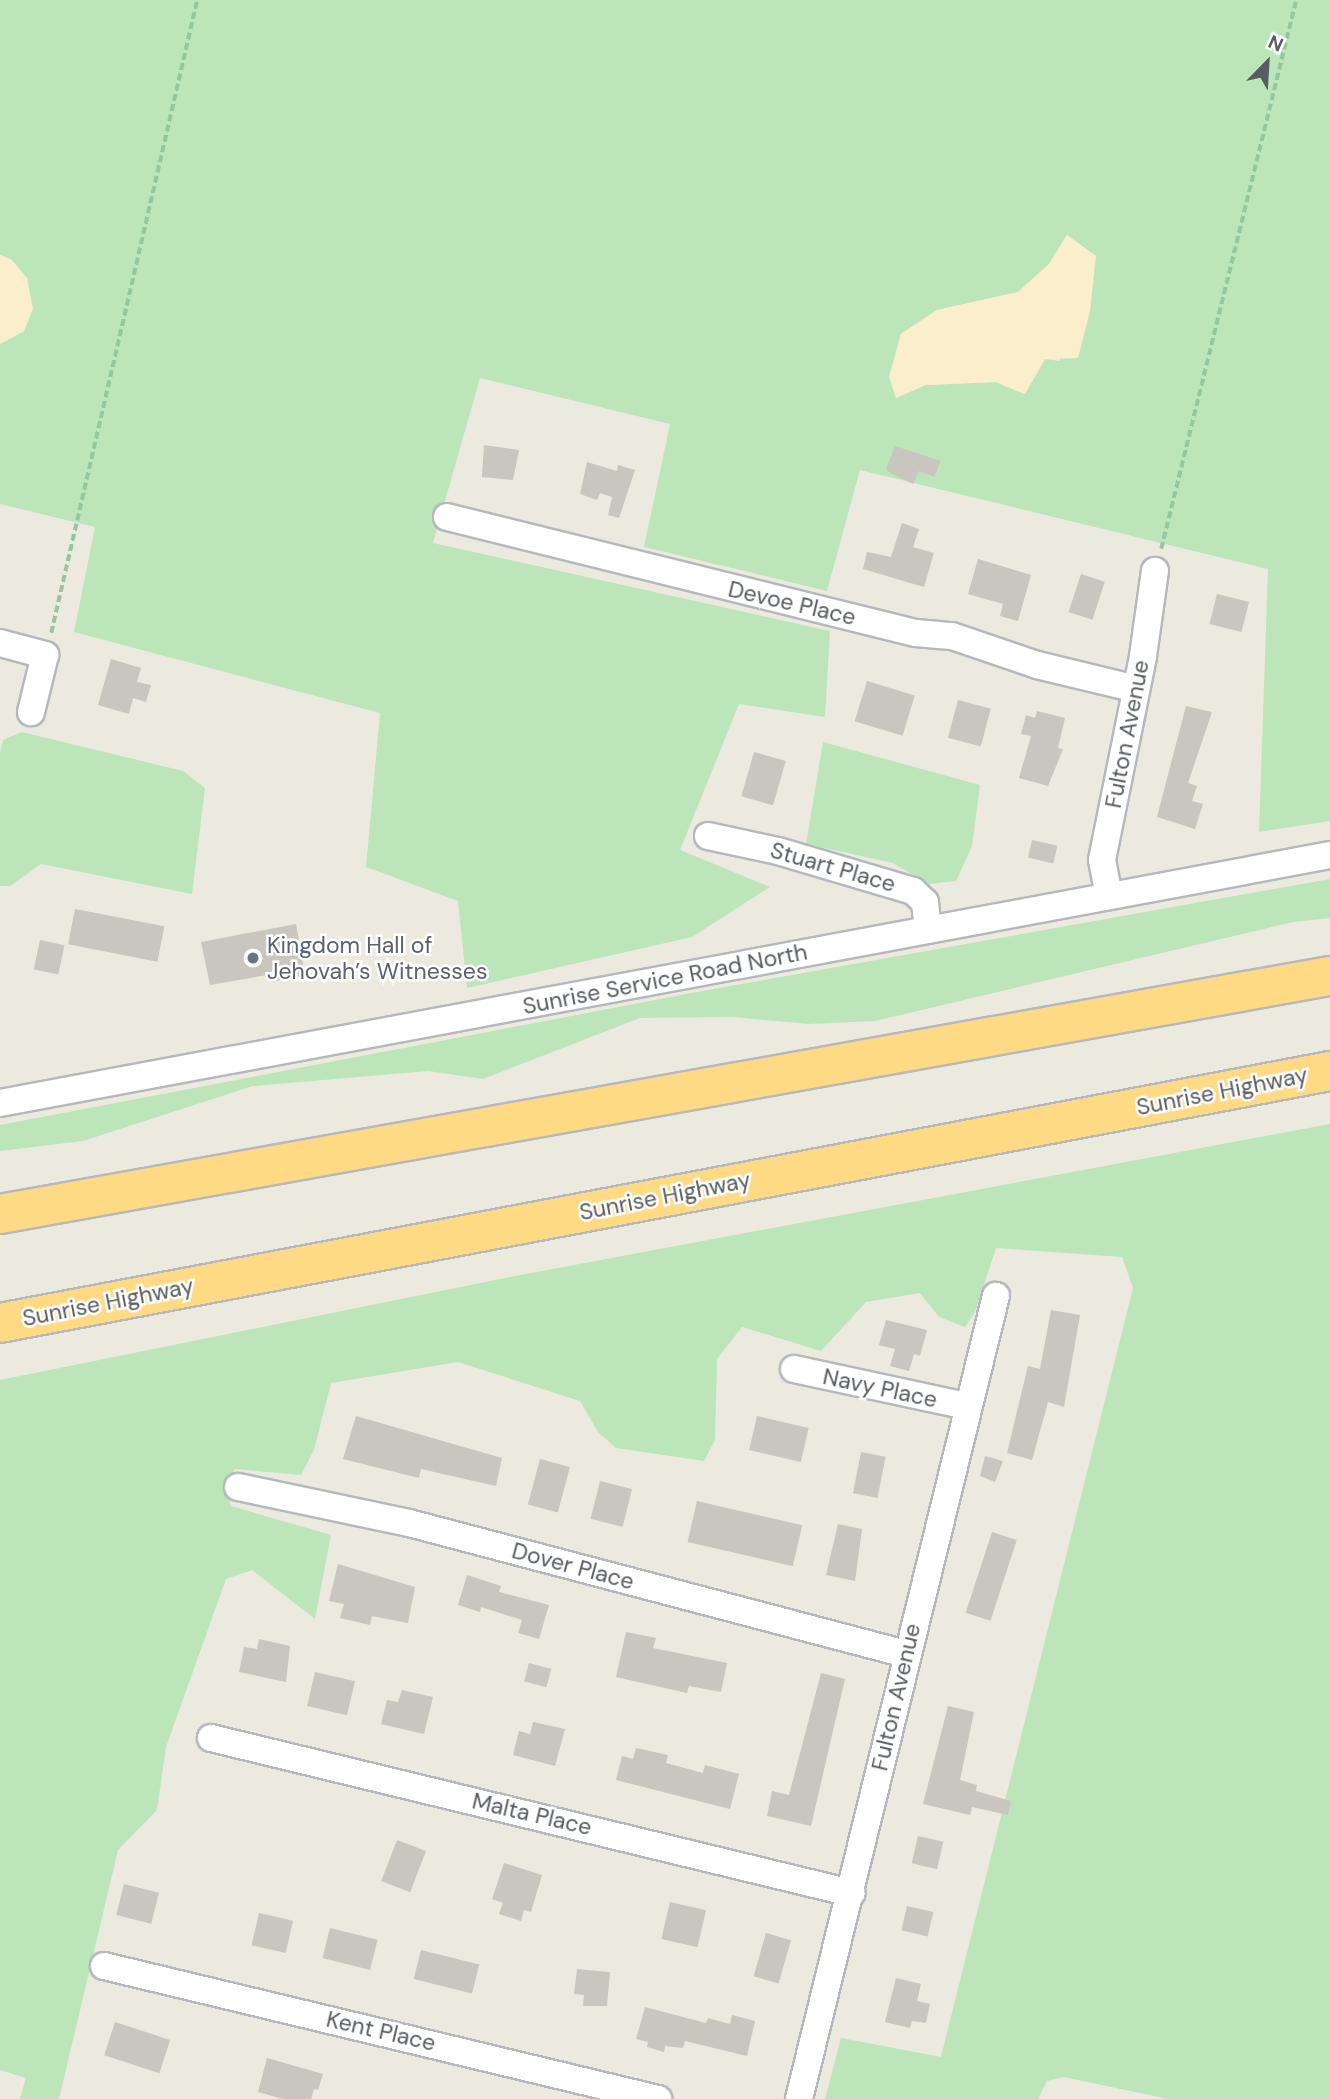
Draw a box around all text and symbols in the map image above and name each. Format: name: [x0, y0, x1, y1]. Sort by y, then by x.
north arrow: [1232, 28, 1302, 98]
text: N: [1264, 29, 1287, 58]
street label: Devoe Place: [726, 575, 858, 631]
street label: Fulton Avenue: [1099, 658, 1155, 810]
street label: Stuart Place: [767, 836, 899, 898]
place label: Kingdom Hall of Jehovah’s Witnesses: [267, 931, 487, 985]
street label: Sunrise Service Road North: [520, 938, 810, 1020]
marker: Kingdom Hall of Jehovah’s Witnesses: [245, 950, 261, 966]
street label: Sunrise Highway: [1134, 1061, 1310, 1121]
street label: Sunrise Highway: [577, 1166, 753, 1226]
street label: Sunrise Highway: [20, 1272, 196, 1332]
street label: Navy Place: [820, 1362, 940, 1414]
street label: Dover Place: [509, 1536, 637, 1596]
street label: Fulton Avenue: [866, 1621, 926, 1773]
street label: Malta Place: [470, 1787, 594, 1841]
street label: Kent Place: [324, 2005, 438, 2057]

